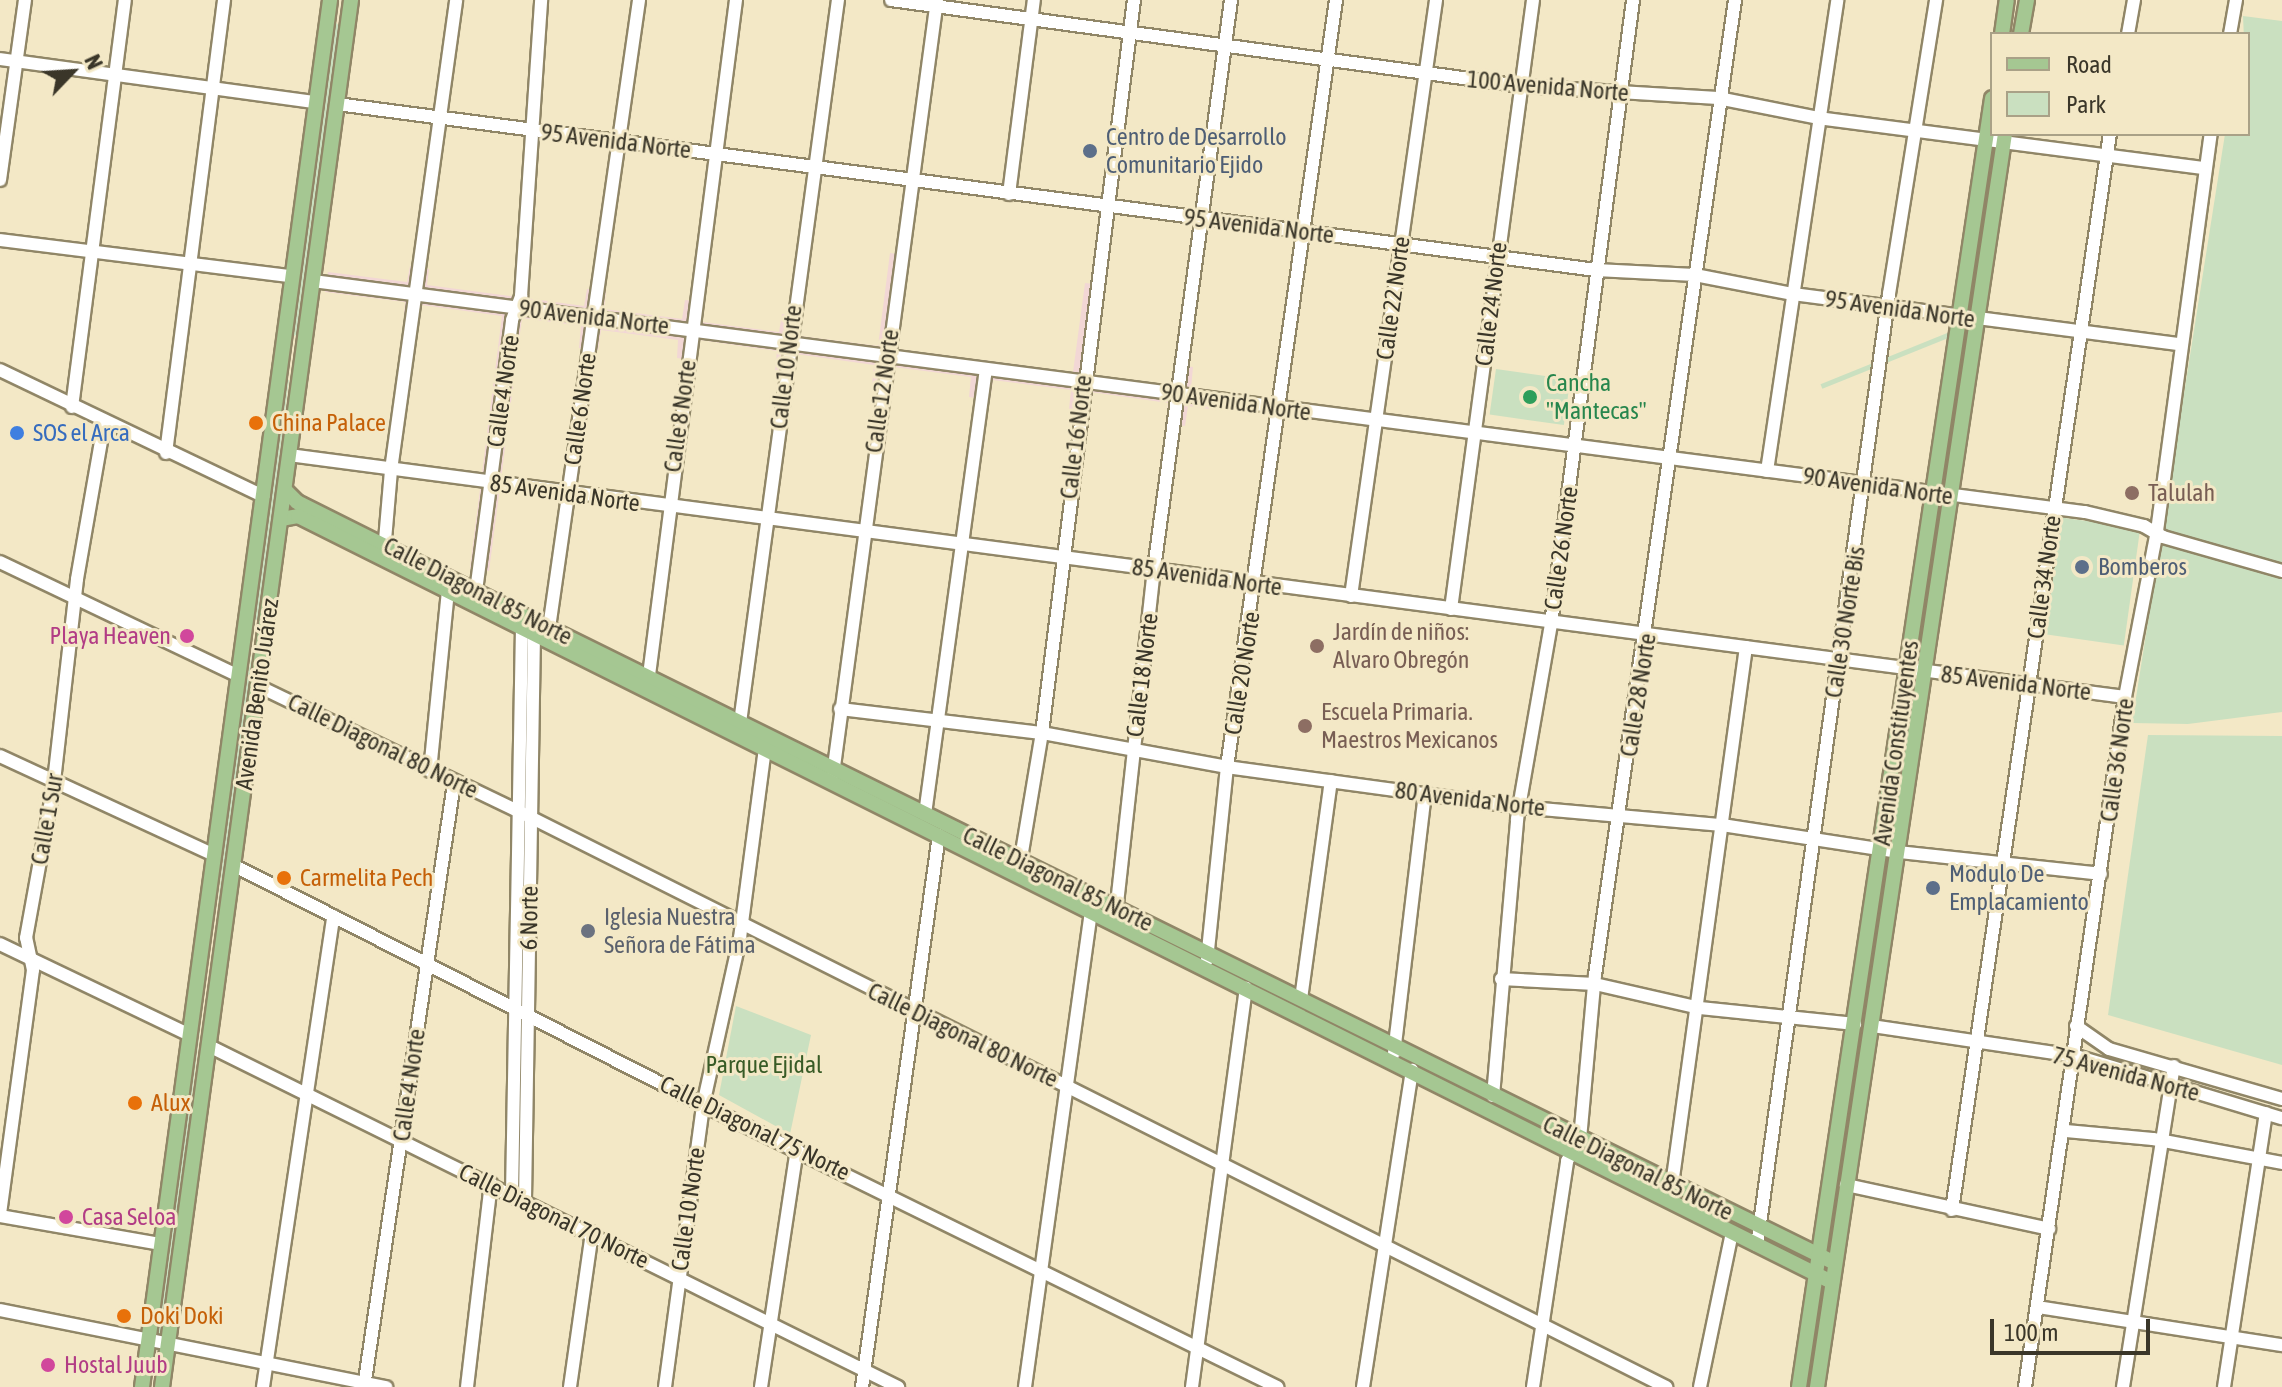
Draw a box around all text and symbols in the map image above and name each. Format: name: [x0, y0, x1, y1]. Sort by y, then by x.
north arrow: [32, 32, 112, 112]
legend: [1990, 32, 2250, 136]
text: N: [79, 50, 108, 73]
text: Road: [2066, 51, 2112, 78]
street label: 100 Avenida Norte: [1466, 65, 1630, 107]
text: Park: [2066, 91, 2106, 118]
street label: 95 Avenida Norte: [539, 118, 693, 164]
place label: Centro de Desarrollo Comunitario Ejido: [1106, 123, 1287, 179]
marker: Centro de Desarrollo Comunitario Ejido: [1081, 142, 1099, 160]
street label: 95 Avenida Norte: [1182, 203, 1336, 249]
street label: Calle 22 Norte: [1370, 234, 1416, 362]
street label: Calle 24 Norte: [1469, 241, 1513, 367]
street label: 95 Avenida Norte: [1823, 284, 1977, 334]
street label: 90 Avenida Norte: [517, 294, 671, 340]
street label: Calle 10 Norte: [764, 304, 808, 430]
street label: Calle 12 Norte: [859, 327, 905, 455]
street label: Calle 4 Norte: [481, 333, 525, 449]
street label: Calle 6 Norte: [558, 351, 602, 467]
street label: Calle 8 Norte: [658, 358, 702, 474]
place label: Cancha "Mantecas": [1546, 369, 1646, 425]
street label: Calle 16 Norte: [1054, 374, 1098, 500]
street label: 90 Avenida Norte: [1159, 377, 1313, 427]
marker: Cancha "Mantecas": [1521, 388, 1539, 406]
place label: China Palace: [272, 409, 386, 437]
marker: China Palace: [247, 414, 265, 432]
place label: SOS el Arca: [33, 419, 130, 447]
marker: SOS el Arca: [8, 424, 26, 442]
street label: 90 Avenida Norte: [1801, 461, 1955, 511]
street label: 85 Avenida Norte: [488, 468, 642, 518]
place label: Talulah: [2148, 479, 2215, 507]
street label: Calle 26 Norte: [1538, 484, 1584, 612]
marker: Talulah: [2123, 484, 2141, 502]
street label: Calle 34 Norte: [2021, 513, 2067, 641]
street label: Calle Diagonal 85 Norte: [379, 531, 577, 651]
street label: Calle 30 Norte Bis: [1819, 544, 1871, 700]
street label: 85 Avenida Norte: [1130, 552, 1284, 602]
place label: Bomberos: [2098, 553, 2187, 581]
marker: Bomberos: [2073, 558, 2091, 576]
street label: Avenida Benito Juárez: [229, 596, 285, 792]
street label: Calle 20 Norte: [1218, 609, 1266, 737]
street label: Calle 18 Norte: [1120, 612, 1164, 738]
place label: Jardín de niños: Alvaro Obregón: [1333, 618, 1469, 674]
place label: Playa Heaven: [49, 622, 171, 650]
marker: Playa Heaven: [178, 627, 196, 645]
street label: Calle 28 Norte: [1614, 631, 1662, 759]
marker: Jardín de niños: Alvaro Obregón: [1308, 637, 1326, 655]
street label: Avenida Constituyentes: [1867, 639, 1925, 847]
street label: 85 Avenida Norte: [1939, 660, 2093, 706]
street label: Calle Diagonal 80 Norte: [283, 687, 483, 805]
street label: Calle 36 Norte: [2094, 696, 2140, 824]
place label: Escuela Primaria. Maestros Mexicanos: [1321, 698, 1498, 754]
marker: Escuela Primaria. Maestros Mexicanos: [1296, 717, 1314, 735]
street label: Calle 1 Sur: [25, 771, 69, 867]
street label: 80 Avenida Norte: [1393, 776, 1547, 822]
street label: Calle Diagonal 85 Norte: [958, 820, 1158, 938]
place label: Modulo De Emplacamiento: [1949, 860, 2089, 916]
place label: Carmelita Pech: [300, 864, 433, 892]
marker: Carmelita Pech: [275, 869, 293, 887]
marker: Modulo De Emplacamiento: [1924, 879, 1942, 897]
street label: 6 Norte: [514, 886, 544, 950]
place label: Iglesia Nuestra Señora de Fátima: [604, 903, 756, 959]
marker: Iglesia Nuestra Señora de Fátima: [579, 922, 597, 940]
street label: Calle Diagonal 80 Norte: [863, 976, 1063, 1094]
street label: Calle 4 Norte: [387, 1027, 431, 1143]
street label: 75 Avenida Norte: [2049, 1041, 2203, 1107]
park label: Parque Ejidal: [706, 1051, 822, 1079]
street label: Calle Diagonal 75 Norte: [655, 1069, 855, 1187]
place label: Alux: [151, 1089, 190, 1117]
marker: Alux: [126, 1094, 144, 1112]
street label: Calle Diagonal 85 Norte: [1538, 1109, 1738, 1227]
street label: Calle 10 Norte: [665, 1145, 711, 1273]
street label: Calle Diagonal 70 Norte: [454, 1157, 654, 1275]
place label: Casa Seloa: [82, 1203, 176, 1231]
marker: Casa Seloa: [57, 1208, 75, 1226]
place label: Doki Doki: [140, 1302, 223, 1330]
scale bar: [1994, 1303, 2154, 1353]
marker: Doki Doki: [115, 1307, 133, 1325]
text: 100 m: [2004, 1319, 2058, 1346]
place label: Hostal Juub: [64, 1351, 168, 1379]
marker: Hostal Juub: [39, 1356, 57, 1374]

